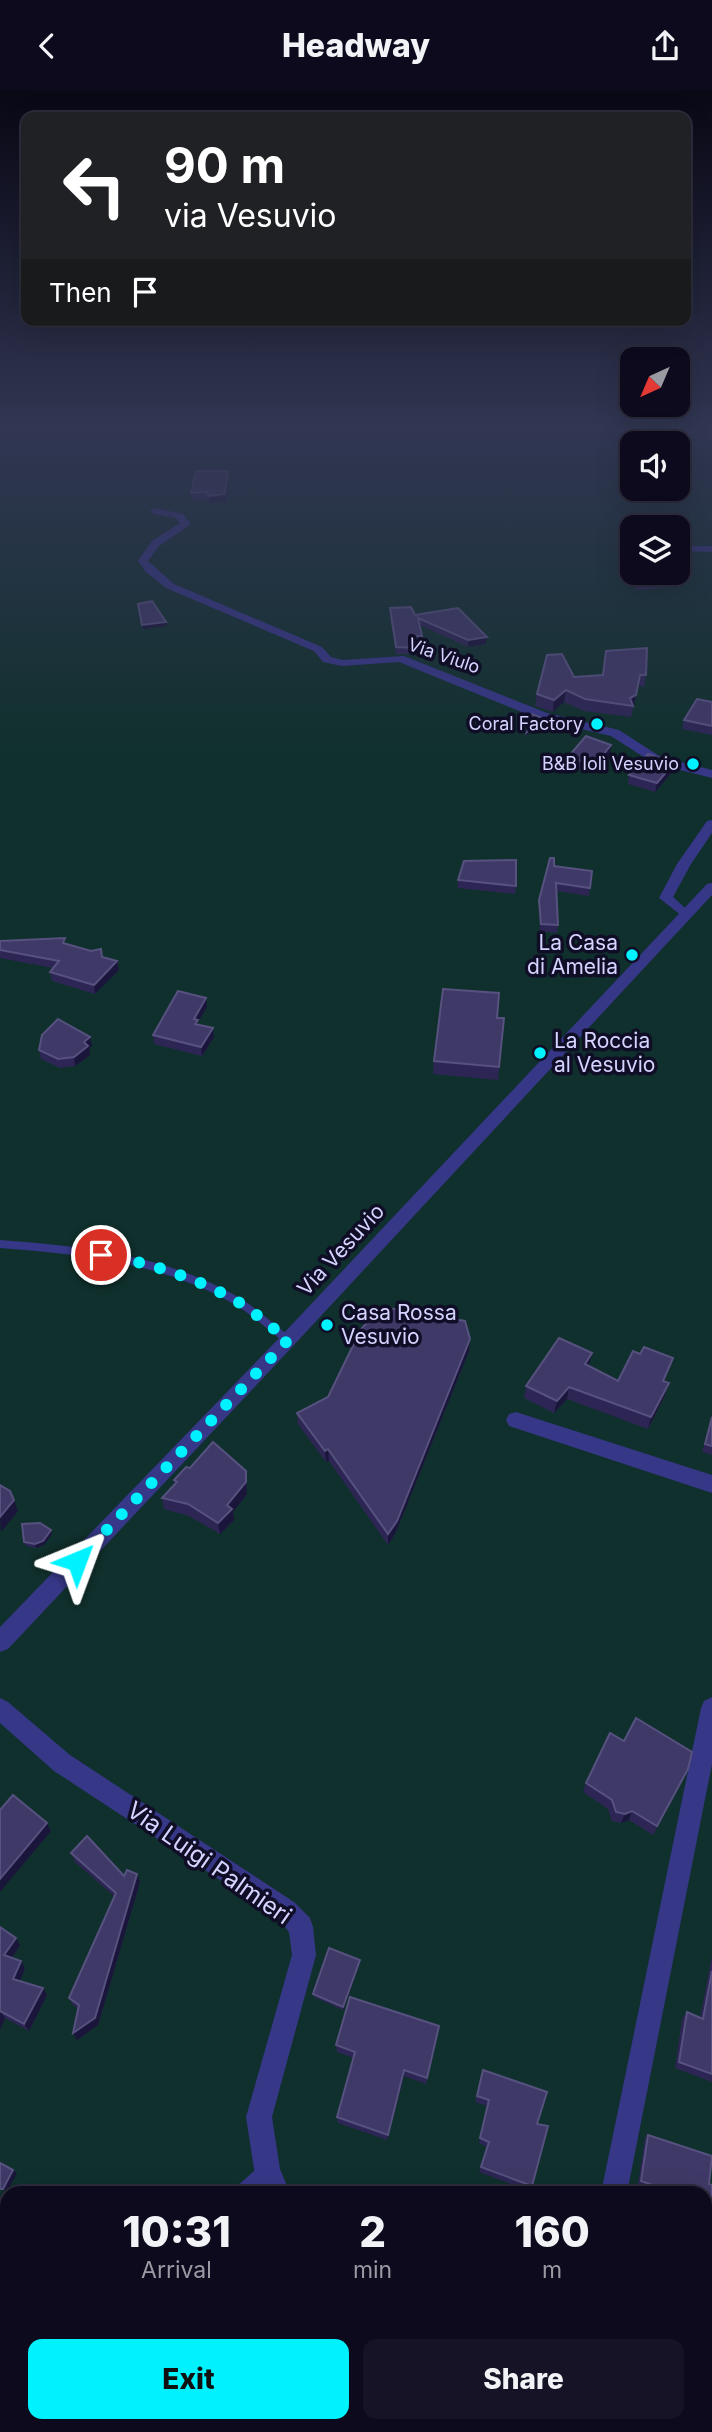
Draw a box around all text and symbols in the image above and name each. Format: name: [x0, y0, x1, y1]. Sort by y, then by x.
text: Headway: [282, 26, 430, 65]
icon: back: [28, 27, 66, 65]
icon: share: [646, 27, 684, 65]
text: 90 m: [164, 136, 285, 195]
icon: left: [49, 140, 140, 231]
text: via Vesuvio: [164, 196, 337, 235]
icon: arrive: [126, 273, 164, 311]
text: Then: [49, 277, 112, 308]
north arrow: [620, 347, 690, 417]
map controls: [620, 347, 690, 585]
button: sound: [620, 431, 690, 501]
button: layers: [620, 515, 690, 585]
street label: Via Viulo: [406, 633, 483, 678]
place label: Coral Factory: [468, 713, 583, 734]
marker: Coral Factory: [589, 716, 605, 732]
place label: B&B Iolì Vesuvio: [542, 753, 679, 774]
marker: B&B Iolì Vesuvio: [685, 756, 701, 772]
place label: La Casa di Amelia: [527, 930, 618, 979]
marker: La Casa di Amelia: [624, 947, 640, 963]
place label: La Roccia al Vesuvio: [554, 1028, 655, 1077]
marker: La Roccia al Vesuvio: [532, 1045, 548, 1061]
street label: Via Vesuvio: [292, 1199, 389, 1301]
pin: [71, 1225, 131, 1285]
icon: arrive: [82, 1236, 120, 1274]
place label: Casa Rossa Vesuvio: [341, 1300, 457, 1349]
marker: Casa Rossa Vesuvio: [319, 1317, 335, 1333]
position arrow: [40, 1524, 114, 1598]
street label: Via Luigi Palmieri: [121, 1795, 297, 1930]
text: 10:31: [122, 2206, 231, 2257]
text: 2: [359, 2206, 386, 2257]
text: 160: [514, 2206, 590, 2257]
text: Arrival: [141, 2256, 212, 2284]
text: min: [353, 2256, 392, 2284]
text: m: [542, 2256, 562, 2284]
button: Exit: [28, 2339, 349, 2419]
button: Share: [363, 2339, 684, 2419]

